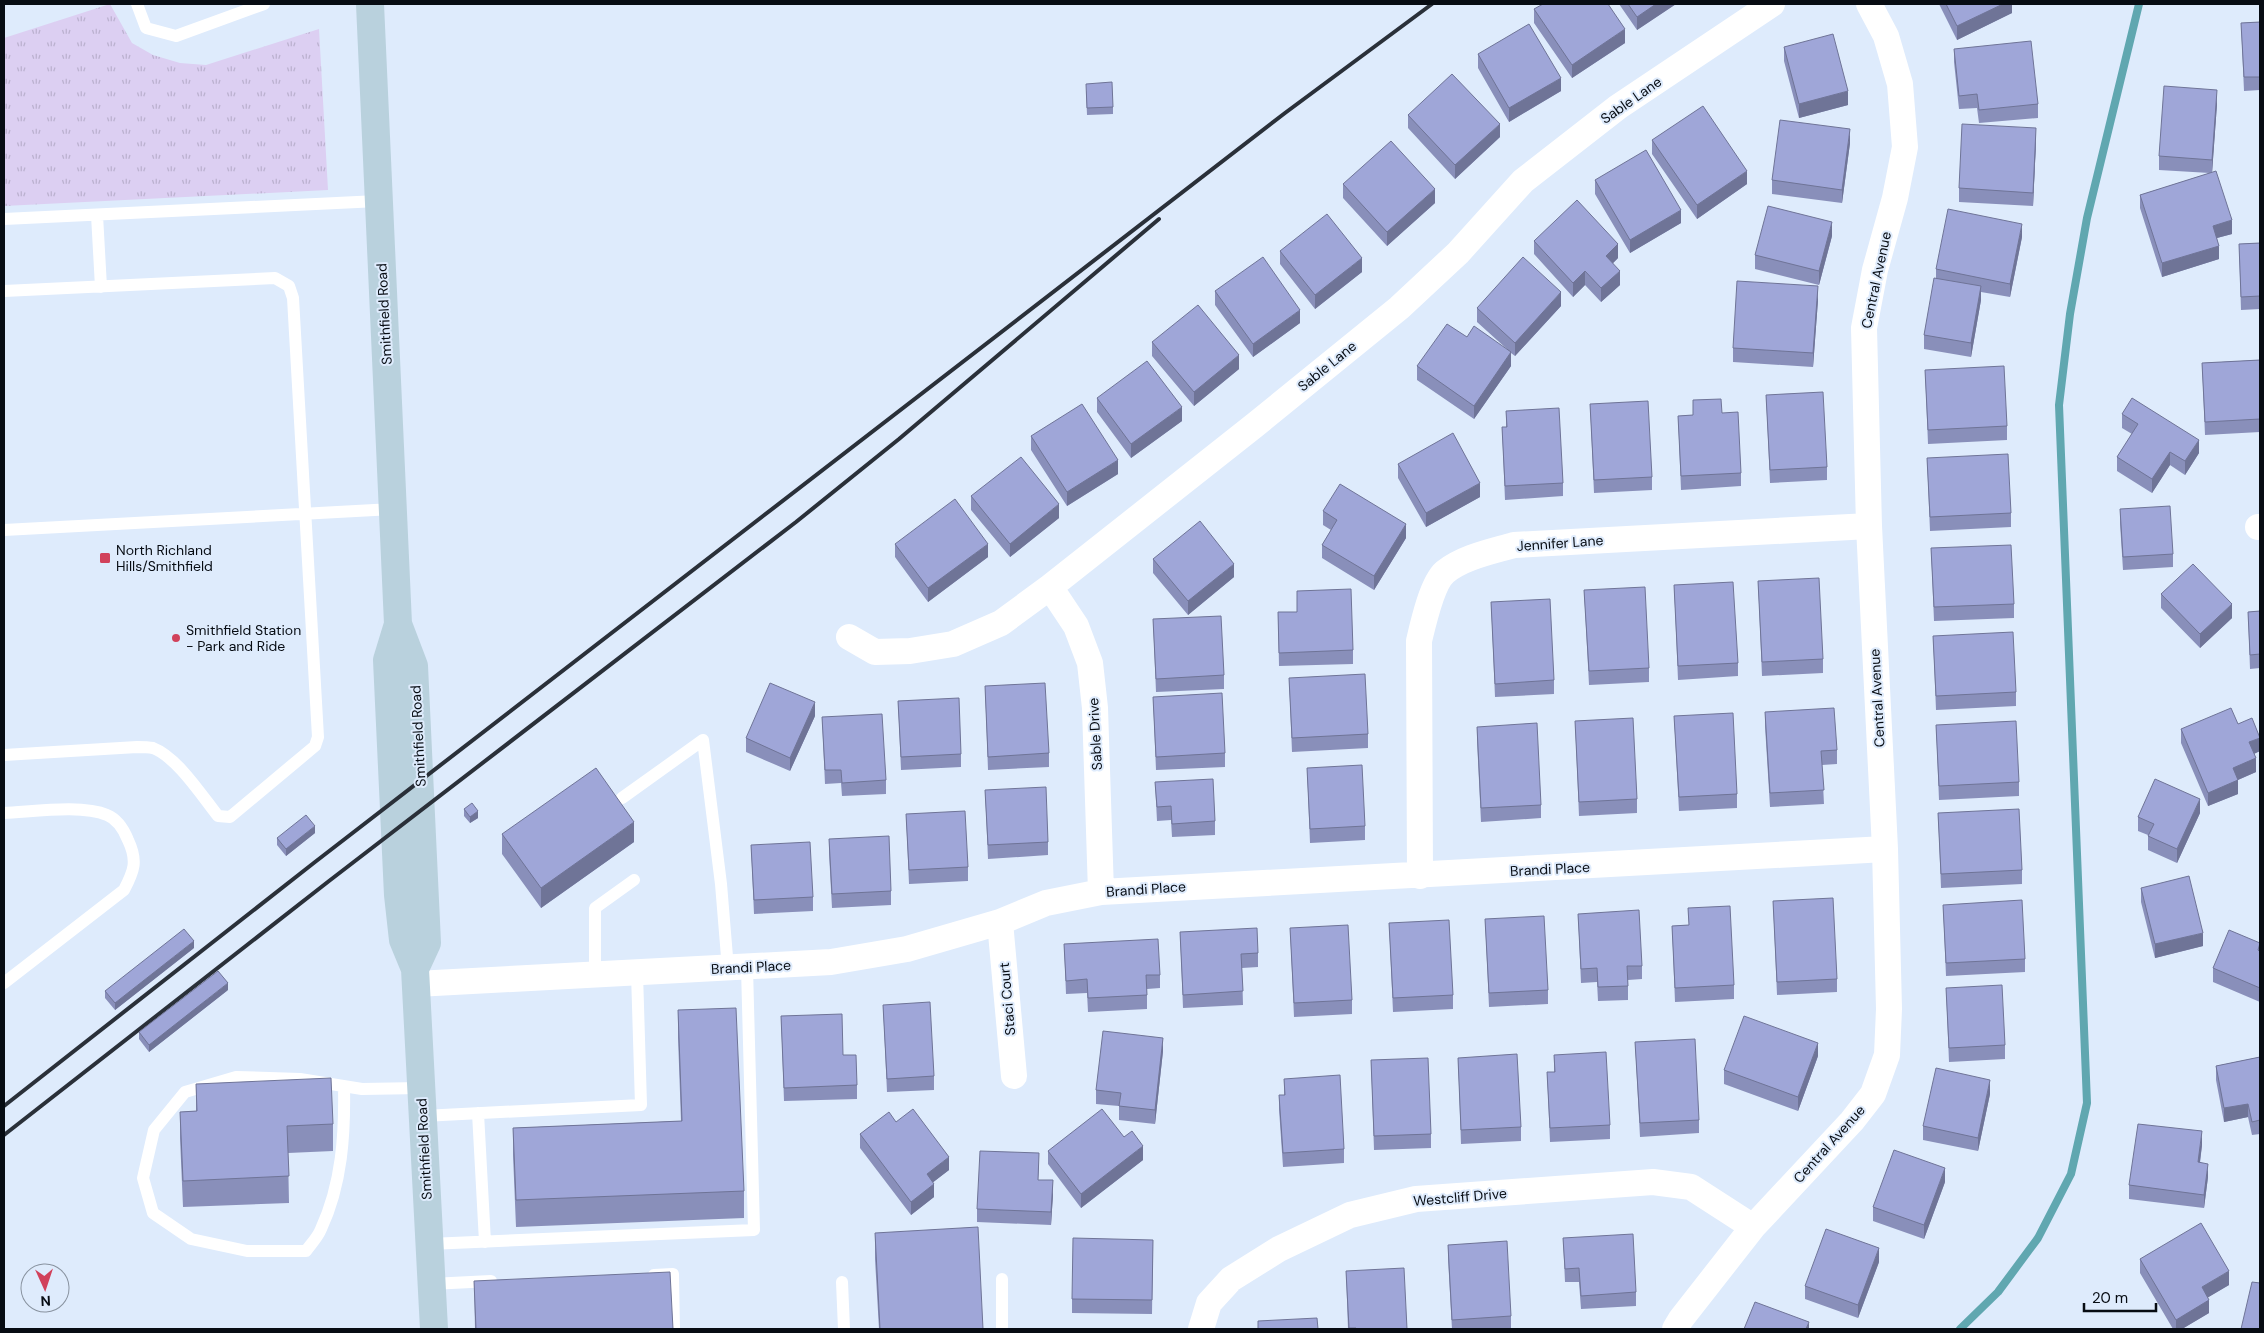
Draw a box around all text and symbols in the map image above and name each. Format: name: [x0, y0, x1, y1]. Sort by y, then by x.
street label: Sable Lane: [1597, 72, 1665, 128]
street label: Central Avenue: [1857, 230, 1895, 330]
street label: Smithfield Road: [372, 263, 396, 365]
street label: Sable Lane: [1294, 337, 1360, 395]
street label: Jennifer Lane: [1516, 531, 1604, 555]
place label: North Richland Hills/Smithfield: [116, 541, 213, 575]
marker: North Richland Hills/Smithfield: [98, 551, 112, 565]
place label: Smithfield Station - Park and Ride: [186, 621, 301, 655]
marker: Smithfield Station - Park and Ride: [170, 632, 182, 644]
street label: Central Avenue: [1865, 648, 1889, 748]
street label: Smithfield Road: [406, 685, 430, 787]
street label: Sable Drive: [1084, 697, 1106, 771]
street label: Brandi Place: [1510, 858, 1590, 880]
street label: Brandi Place: [1105, 877, 1187, 901]
street label: Brandi Place: [711, 956, 791, 978]
street label: Staci Court: [995, 962, 1019, 1036]
street label: Smithfield Road: [412, 1098, 436, 1200]
street label: Central Avenue: [1789, 1101, 1869, 1187]
street label: Westcliff Drive: [1413, 1184, 1507, 1210]
north arrow: [20, 1263, 70, 1313]
scale bar: [2084, 1280, 2156, 1312]
text: 20 m: [2092, 1288, 2128, 1308]
text: N: [40, 1292, 51, 1310]

